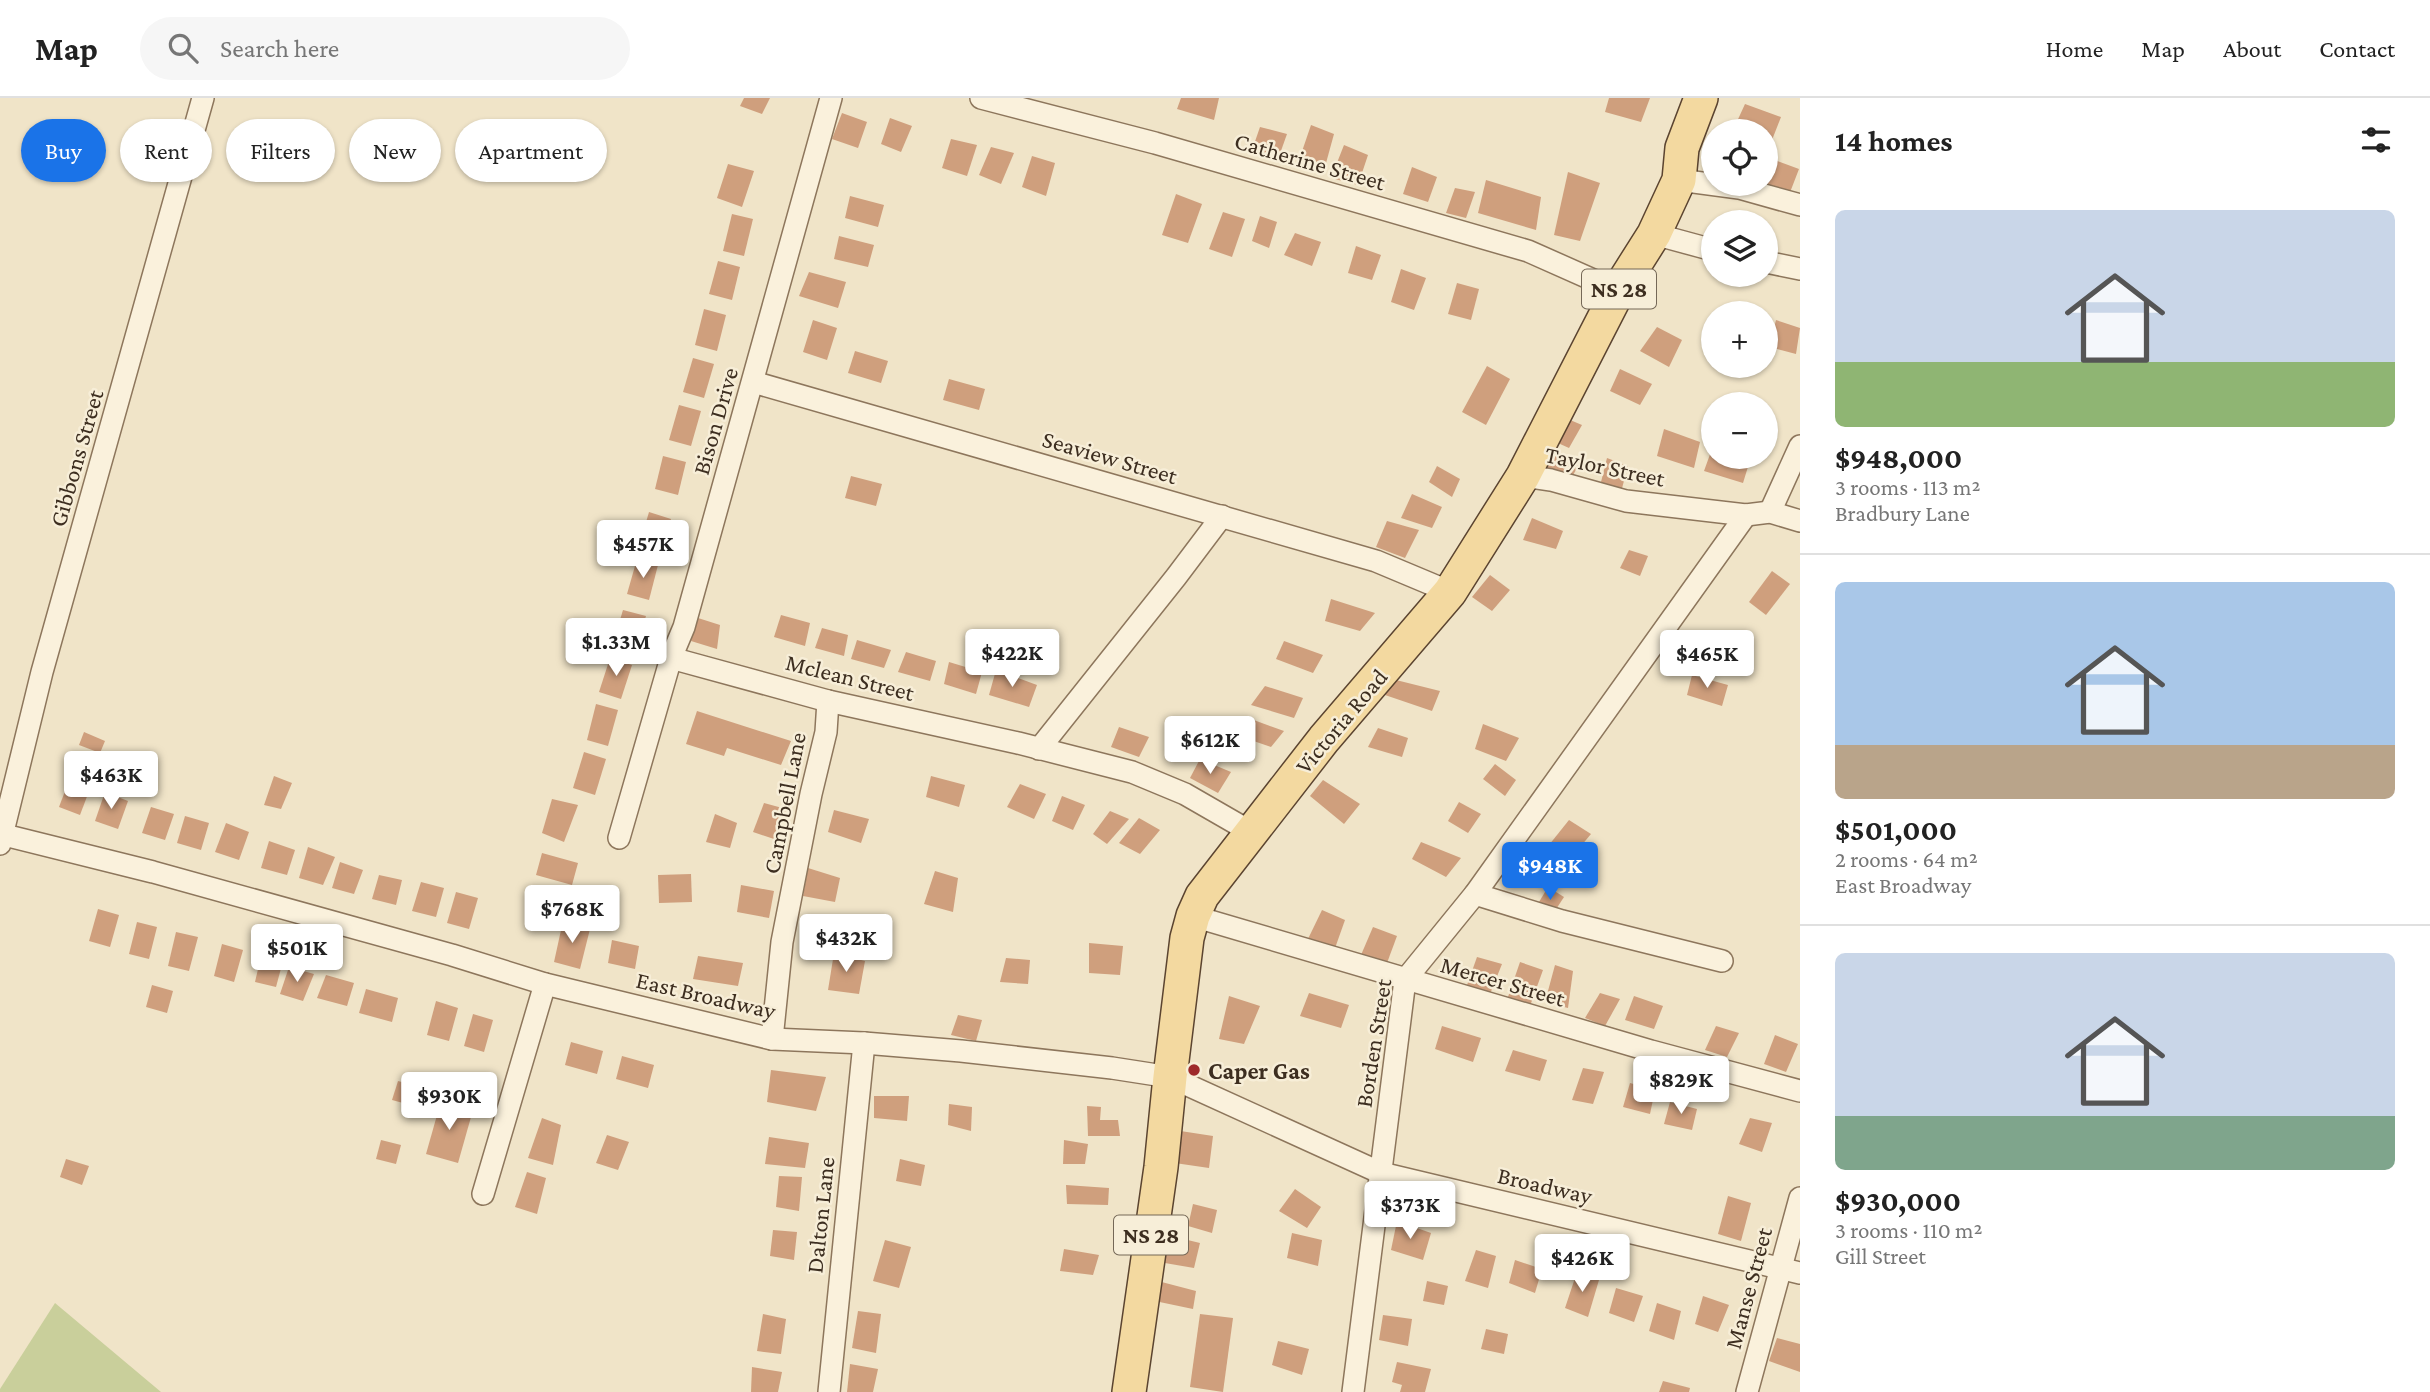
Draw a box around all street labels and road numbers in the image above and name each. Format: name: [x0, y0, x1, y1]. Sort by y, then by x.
street label: Catherine Street: [1232, 127, 1389, 196]
road number: NS 28: [1582, 270, 1656, 308]
street label: Bison Drive: [687, 364, 743, 478]
street label: Gibbons Street: [44, 385, 109, 530]
street label: Seaview Street: [1039, 425, 1182, 489]
street label: Taylor Street: [1543, 440, 1668, 492]
street label: Mclean Street: [783, 648, 918, 706]
street label: Victoria Road: [1289, 663, 1393, 779]
street label: Campbell Lane: [757, 730, 811, 876]
street label: Mercer Street: [1438, 950, 1569, 1012]
street label: East Broadway: [634, 966, 779, 1024]
street label: Borden Street: [1350, 976, 1397, 1109]
street label: Dalton Lane: [800, 1155, 840, 1275]
street label: Broadway: [1495, 1161, 1596, 1209]
road number: NS 28: [1114, 1216, 1188, 1254]
street label: Manse Street: [1719, 1223, 1777, 1352]

